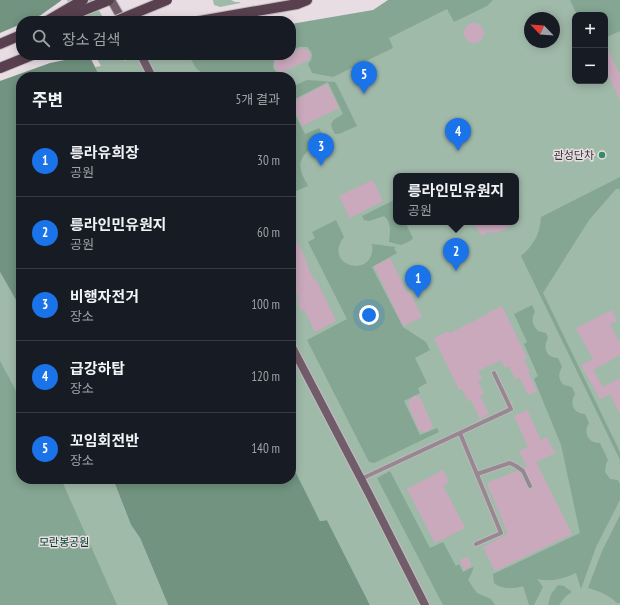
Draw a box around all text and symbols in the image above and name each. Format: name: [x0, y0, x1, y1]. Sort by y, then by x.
north arrow: [524, 12, 560, 48]
map controls: [572, 12, 608, 84]
button: +: [572, 12, 608, 48]
search box: [16, 16, 296, 60]
icon: search: [30, 27, 52, 49]
text: 장소 검색: [62, 30, 120, 49]
button: −: [572, 48, 608, 84]
pin: 5: [351, 61, 377, 94]
text: 주변: [32, 89, 63, 111]
text: 5개 결과: [236, 91, 280, 108]
pin: 4: [445, 118, 471, 151]
pin: 3: [308, 133, 334, 166]
text: 릉라유희장: [70, 143, 139, 162]
place label: 관성단차: [554, 148, 594, 162]
marker: 관성단차: [597, 150, 607, 160]
text: 1: [42, 152, 48, 169]
text: 30 m: [257, 152, 280, 169]
text: 공원: [70, 164, 94, 181]
popup: [393, 173, 519, 225]
text: 릉라인민유원지: [408, 181, 504, 200]
text: 공원: [408, 202, 432, 219]
text: 릉라인민유원지: [70, 215, 167, 234]
text: 2: [42, 224, 48, 241]
text: 60 m: [257, 224, 280, 241]
text: 공원: [70, 236, 94, 253]
pin: 2: [443, 238, 469, 271]
pin: 1: [405, 265, 431, 298]
text: 비행자전거: [70, 287, 139, 306]
text: 3: [42, 296, 48, 313]
text: 100 m: [251, 296, 280, 313]
your location: [359, 305, 379, 325]
text: 장소: [70, 308, 94, 325]
text: 급강하탑: [70, 359, 125, 378]
text: 4: [42, 368, 48, 385]
text: 120 m: [251, 368, 280, 385]
text: 장소: [70, 380, 94, 397]
text: 꼬임회전반: [70, 431, 139, 450]
text: 5: [42, 440, 48, 457]
text: 140 m: [251, 440, 280, 457]
text: 장소: [70, 452, 94, 469]
park label: 모란봉공원: [39, 535, 89, 549]

